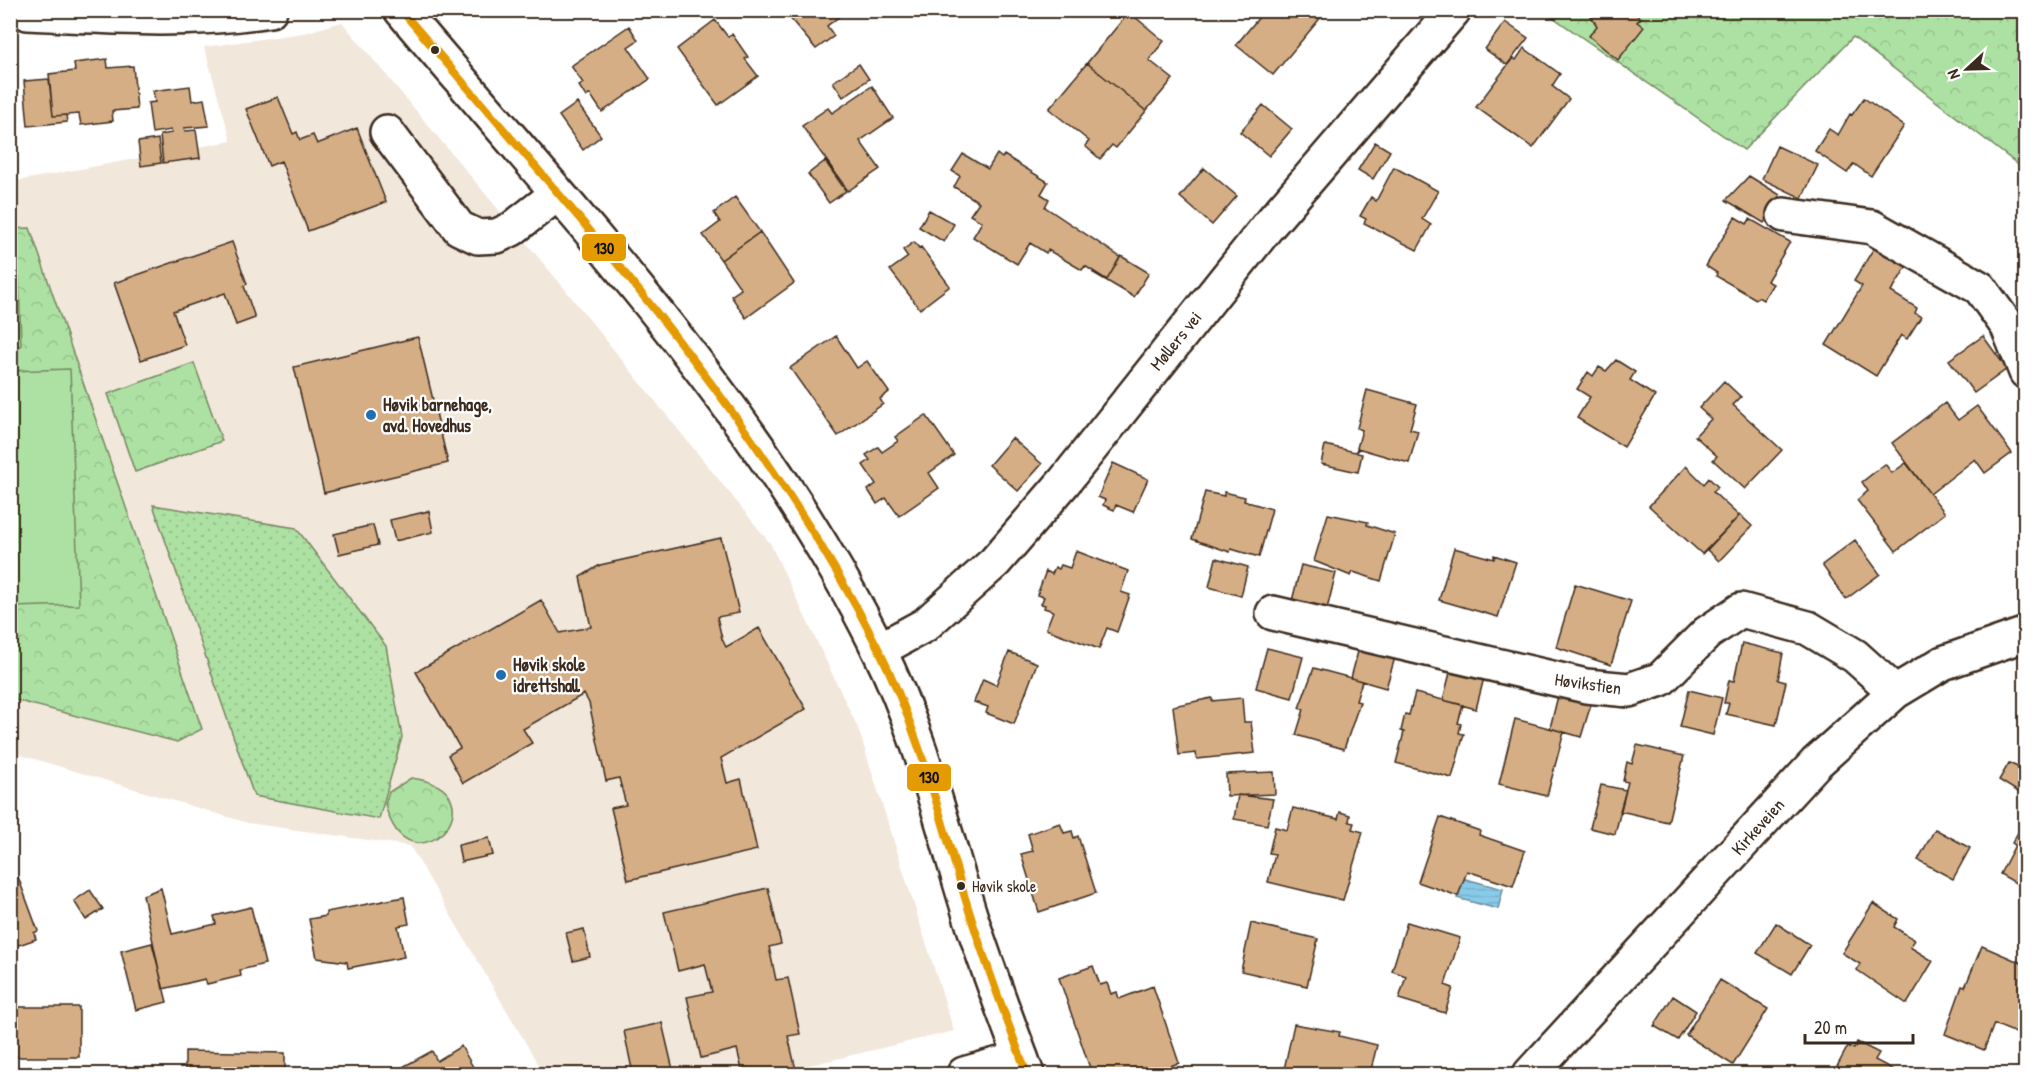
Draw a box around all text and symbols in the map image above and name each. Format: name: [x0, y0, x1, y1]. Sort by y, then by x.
north arrow: [1937, 39, 1997, 99]
unlabelled marker: [429, 44, 441, 56]
text: N: [1941, 66, 1965, 83]
line badge: 130: [581, 233, 627, 262]
text: 130: [594, 237, 614, 259]
street label: Møllers vei: [1144, 306, 1207, 376]
place label: Høvik barnehage, avd. Hovedhus: [383, 392, 492, 438]
marker: Høvik barnehage, avd. Hovedhus: [364, 408, 378, 422]
place label: Høvik skole idrettshall: [513, 652, 586, 698]
street label: Høvikstien: [1553, 666, 1623, 701]
marker: Høvik skole idrettshall: [494, 668, 508, 682]
line badge: 130: [906, 763, 952, 792]
text: 130: [919, 766, 939, 788]
street label: Kirkeveien: [1725, 793, 1790, 861]
place label: Høvik skole: [972, 875, 1037, 897]
marker: Høvik skole: [955, 880, 967, 892]
scale bar: [1805, 1007, 1913, 1045]
text: 20 m: [1814, 1015, 1847, 1040]

